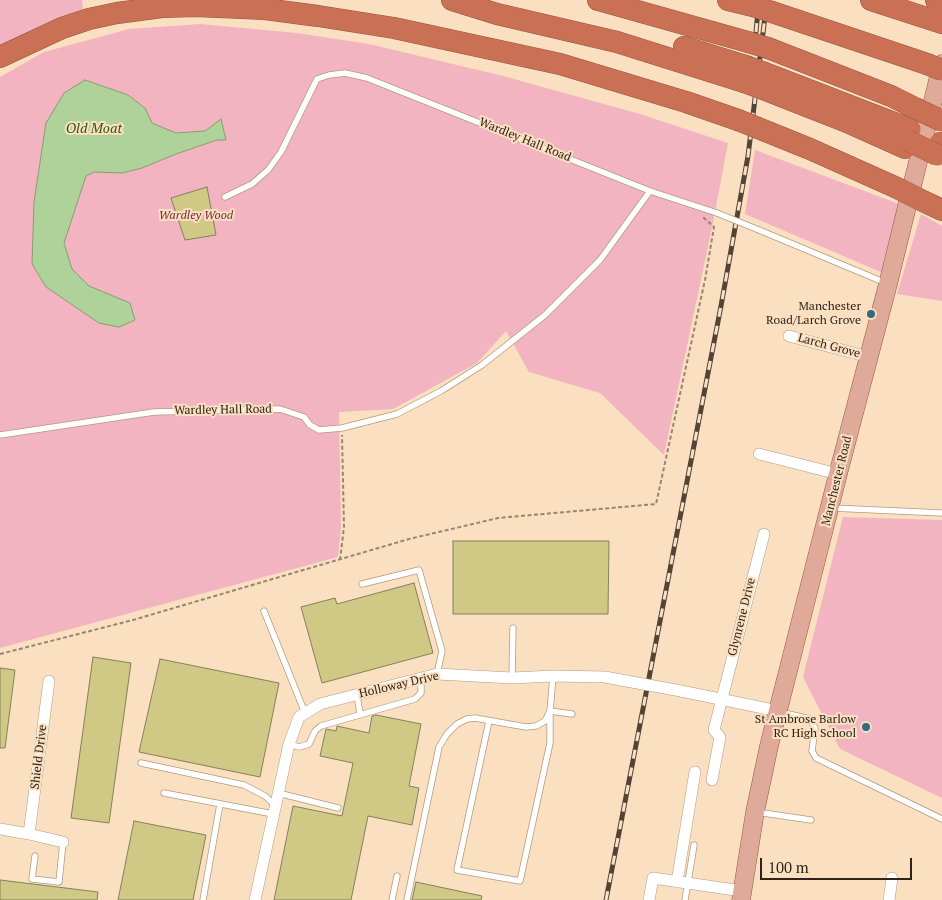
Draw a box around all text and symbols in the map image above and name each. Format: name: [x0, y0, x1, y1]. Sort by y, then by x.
street label: Wardley Hall Road: [477, 115, 573, 165]
water label: Old Moat: [66, 121, 122, 137]
park label: Wardley Wood: [159, 209, 233, 223]
place label: Manchester Road/Larch Grove: [766, 300, 861, 328]
marker: Manchester Road/Larch Grove: [865, 308, 877, 320]
street label: Larch Grove: [796, 331, 862, 361]
street label: Wardley Hall Road: [174, 402, 272, 418]
street label: Manchester Road: [819, 435, 855, 527]
street label: Glynrene Drive: [725, 576, 759, 658]
street label: Holloway Drive: [358, 669, 440, 701]
place label: St Ambrose Barlow RC High School: [755, 713, 856, 741]
marker: St Ambrose Barlow RC High School: [860, 721, 872, 733]
street label: Shield Drive: [28, 724, 50, 790]
scale bar: [762, 848, 914, 880]
text: 100 m: [768, 857, 809, 877]

